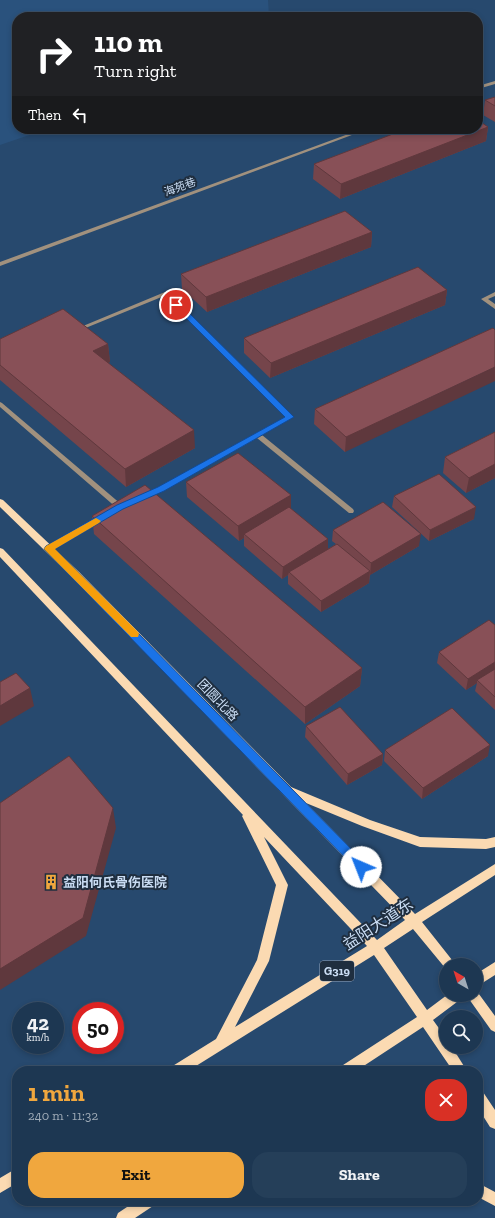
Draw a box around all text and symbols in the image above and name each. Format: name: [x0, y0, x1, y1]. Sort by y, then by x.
text: 110 m: [94, 26, 163, 59]
icon: right: [28, 28, 80, 80]
text: Turn right: [94, 60, 176, 82]
icon: left: [69, 104, 91, 126]
text: Then: [28, 106, 61, 124]
street label: 海苑巷: [162, 175, 198, 199]
pin: [159, 288, 193, 322]
icon: arrive: [165, 294, 187, 316]
street label: 团圆北路: [195, 676, 241, 724]
position arrow: [340, 846, 382, 888]
building icon: 益阳何氏骨伤医院: [42, 873, 60, 891]
place label: 益阳何氏骨伤医院: [63, 875, 167, 890]
street label: 益阳大道东: [339, 894, 417, 954]
north arrow: [439, 958, 483, 1002]
map controls: [439, 958, 483, 1054]
road number: G319: [320, 961, 354, 981]
speed limit sign: 50: [72, 1002, 124, 1054]
button: search: [439, 1010, 483, 1054]
text: 42: [27, 1011, 49, 1035]
text: km/h: [27, 1032, 49, 1044]
text: 1 min: [28, 1078, 85, 1107]
button: close: [425, 1079, 467, 1121]
text: 240 m · 11:32: [28, 1108, 98, 1123]
button: Exit: [28, 1152, 244, 1198]
button: Share: [252, 1152, 467, 1198]

